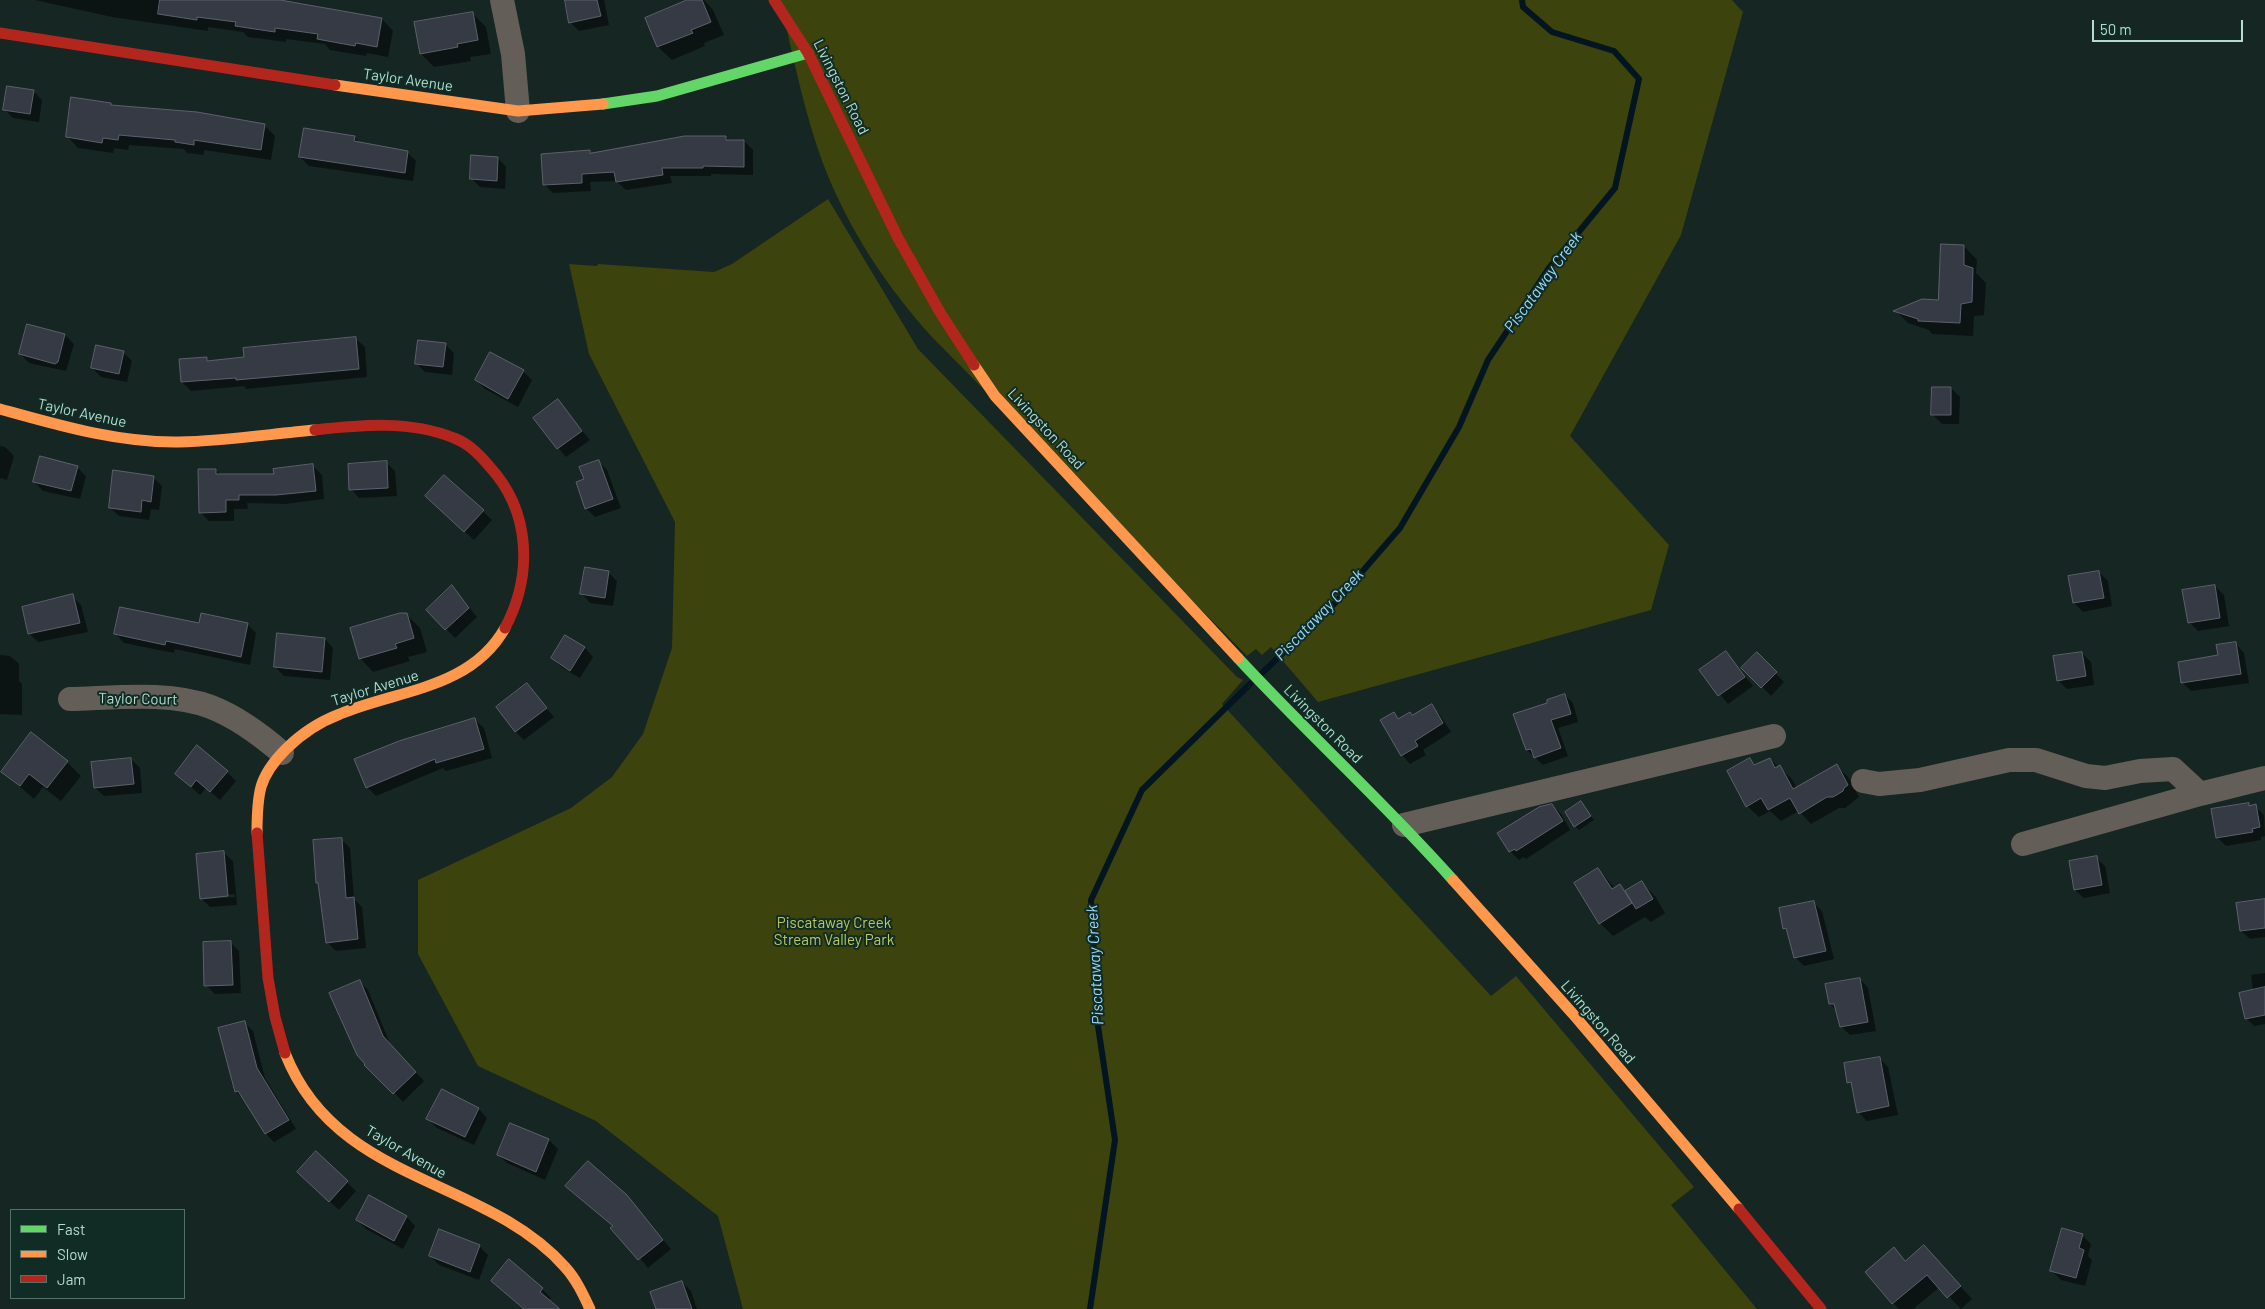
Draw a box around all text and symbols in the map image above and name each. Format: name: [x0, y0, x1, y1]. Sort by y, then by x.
scale bar: [2095, 10, 2246, 42]
text: 50 m: [2100, 20, 2132, 38]
street label: Livingston Road: [809, 37, 873, 137]
street label: Taylor Avenue: [362, 65, 454, 95]
water label: Piscataway Creek: [1500, 228, 1586, 336]
street label: Livingston Road: [1004, 385, 1088, 473]
street label: Taylor Avenue: [36, 395, 128, 431]
water label: Piscataway Creek: [1270, 565, 1368, 665]
street label: Taylor Avenue: [329, 666, 421, 710]
street label: Livingston Road: [1280, 681, 1366, 767]
street label: Taylor Court: [98, 689, 178, 709]
water label: Piscataway Creek: [1082, 905, 1108, 1025]
park label: Piscataway Creek Stream Valley Park: [774, 914, 894, 949]
street label: Livingston Road: [1557, 977, 1639, 1067]
street label: Taylor Avenue: [362, 1122, 450, 1182]
legend: [10, 1209, 185, 1299]
text: Fast: [57, 1220, 85, 1238]
text: Slow: [57, 1245, 88, 1263]
text: Jam: [57, 1270, 86, 1288]

